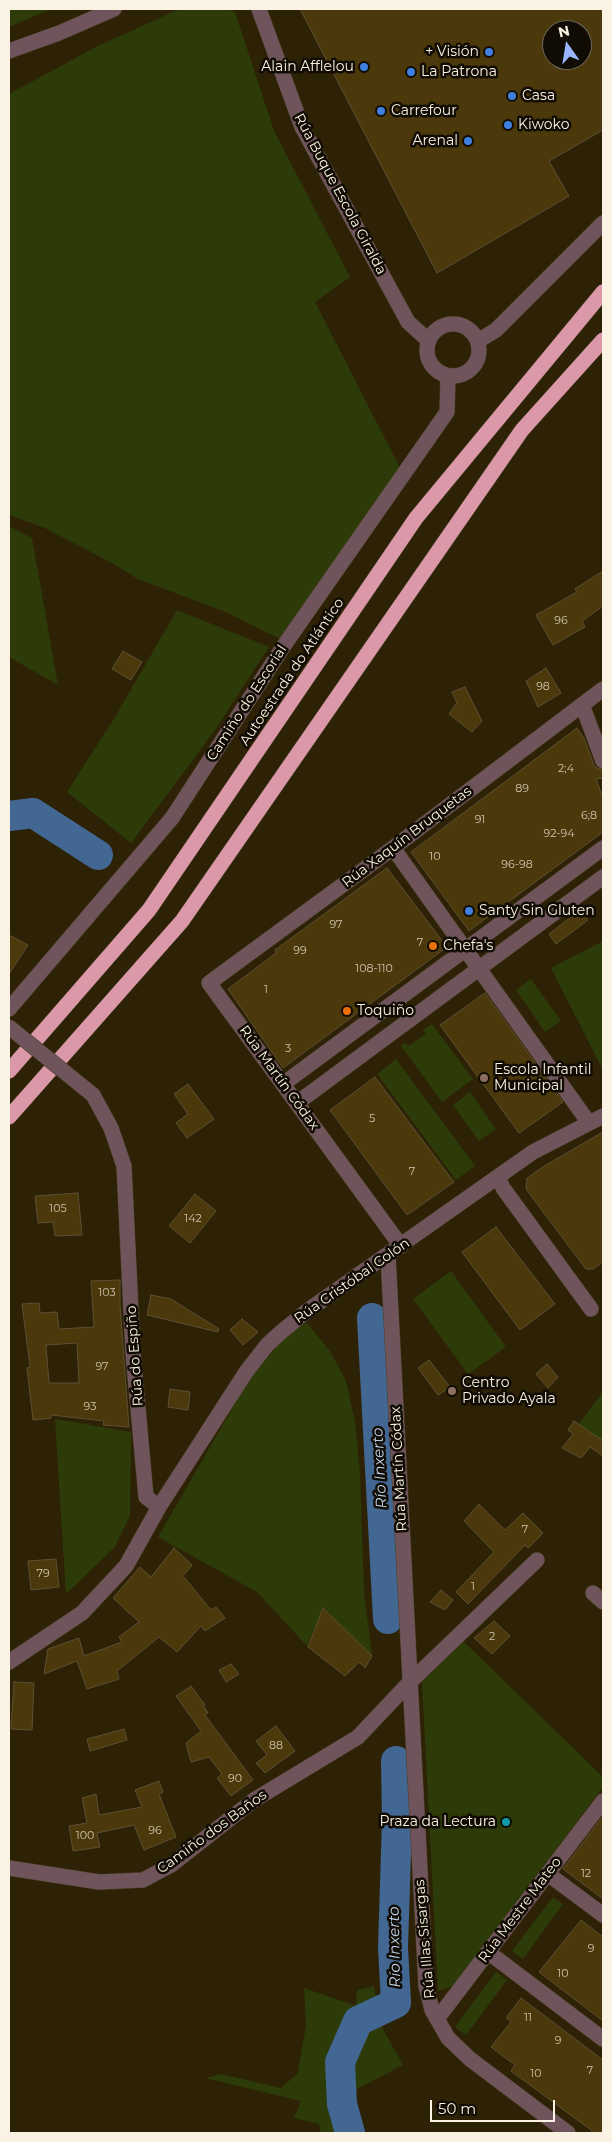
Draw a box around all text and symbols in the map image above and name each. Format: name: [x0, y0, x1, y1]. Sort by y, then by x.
north arrow: [542, 20, 592, 70]
text: N: [556, 21, 571, 41]
place label: + Visión: [425, 44, 479, 60]
marker: + Visión: [483, 46, 495, 58]
place label: Alain Afflelou: [261, 59, 354, 75]
marker: Alain Afflelou: [358, 61, 370, 73]
place label: La Patrona: [421, 64, 497, 80]
marker: La Patrona: [405, 66, 417, 78]
place label: Casa: [522, 88, 555, 104]
marker: Casa: [506, 90, 518, 102]
place label: Carrefour: [391, 103, 457, 119]
marker: Carrefour: [375, 105, 387, 117]
street label: Rúa Buque Escola Giralda: [290, 111, 390, 277]
place label: Kiwoko: [518, 117, 569, 133]
marker: Kiwoko: [502, 119, 514, 131]
place label: Arenal: [413, 133, 458, 149]
marker: Arenal: [462, 135, 474, 147]
street label: Autoestrada do Atlántico: [236, 595, 348, 749]
house number: 96: [554, 614, 568, 628]
street label: Camiño do Escorial: [203, 642, 291, 764]
house number: 98: [536, 680, 550, 694]
house number: 2;4: [558, 762, 574, 776]
house number: 89: [515, 782, 529, 796]
street label: Rúa Xaquín Bruquetas: [339, 783, 475, 891]
house number: 6;8: [581, 809, 597, 823]
house number: 91: [475, 813, 485, 827]
house number: 92-94: [543, 827, 575, 841]
house number: 10: [429, 850, 441, 864]
house number: 96-98: [501, 858, 533, 872]
place label: Santy Sin Gluten: [479, 903, 595, 919]
marker: Santy Sin Gluten: [463, 905, 475, 917]
house number: 97: [329, 918, 343, 932]
house number: 7: [417, 936, 423, 950]
place label: Chefa's: [443, 938, 493, 954]
marker: Chefa's: [427, 940, 439, 952]
house number: 99: [293, 944, 307, 958]
house number: 108-110: [355, 962, 393, 976]
house number: 1: [264, 983, 268, 997]
place label: Toquiño: [357, 1003, 414, 1019]
marker: Toquiño: [341, 1005, 353, 1017]
street label: Rúa Martín Códax: [235, 1022, 323, 1134]
house number: 3: [285, 1042, 291, 1056]
place label: Escola Infantil Municipal: [494, 1062, 592, 1094]
marker: Escola Infantil Municipal: [478, 1072, 490, 1084]
house number: 5: [369, 1112, 375, 1126]
house number: 7: [409, 1165, 415, 1179]
house number: 105: [49, 1202, 67, 1216]
house number: 142: [184, 1212, 202, 1226]
street label: Rúa Cristóbal Colón: [291, 1235, 413, 1327]
house number: 103: [98, 1286, 116, 1300]
street label: Rúa do Espiño: [123, 1305, 147, 1407]
house number: 97: [95, 1360, 109, 1374]
place label: Centro Privado Ayala: [462, 1375, 556, 1408]
marker: Centro Privado Ayala: [446, 1385, 458, 1397]
house number: 93: [84, 1400, 96, 1414]
street label: Rúa Martín Códax: [387, 1406, 411, 1532]
water label: Río Inxerto: [369, 1427, 391, 1509]
house number: 7: [522, 1523, 528, 1537]
house number: 79: [36, 1567, 50, 1581]
house number: 1: [471, 1580, 475, 1594]
house number: 2: [489, 1630, 495, 1644]
house number: 88: [269, 1739, 283, 1753]
house number: 90: [228, 1772, 242, 1786]
street label: Camiño dos Baños: [154, 1787, 270, 1877]
place label: Praza da Lectura: [380, 1814, 496, 1830]
marker: Praza da Lectura: [500, 1816, 512, 1828]
house number: 96: [148, 1824, 162, 1838]
house number: 100: [76, 1829, 94, 1843]
street label: Rúa Mestre Mateo: [475, 1854, 565, 1966]
house number: 12: [581, 1867, 591, 1881]
street label: Rúa Illas Sisargas: [411, 1879, 439, 1999]
water label: Río Inxerto: [385, 1906, 405, 1988]
house number: 9: [588, 1942, 594, 1956]
house number: 10: [557, 1967, 569, 1981]
house number: 11: [524, 2011, 532, 2025]
house number: 9: [555, 2034, 561, 2048]
house number: 7: [587, 2064, 593, 2078]
house number: 10: [530, 2067, 542, 2081]
scale bar: [432, 2090, 557, 2122]
text: 50 m: [438, 2099, 476, 2118]

